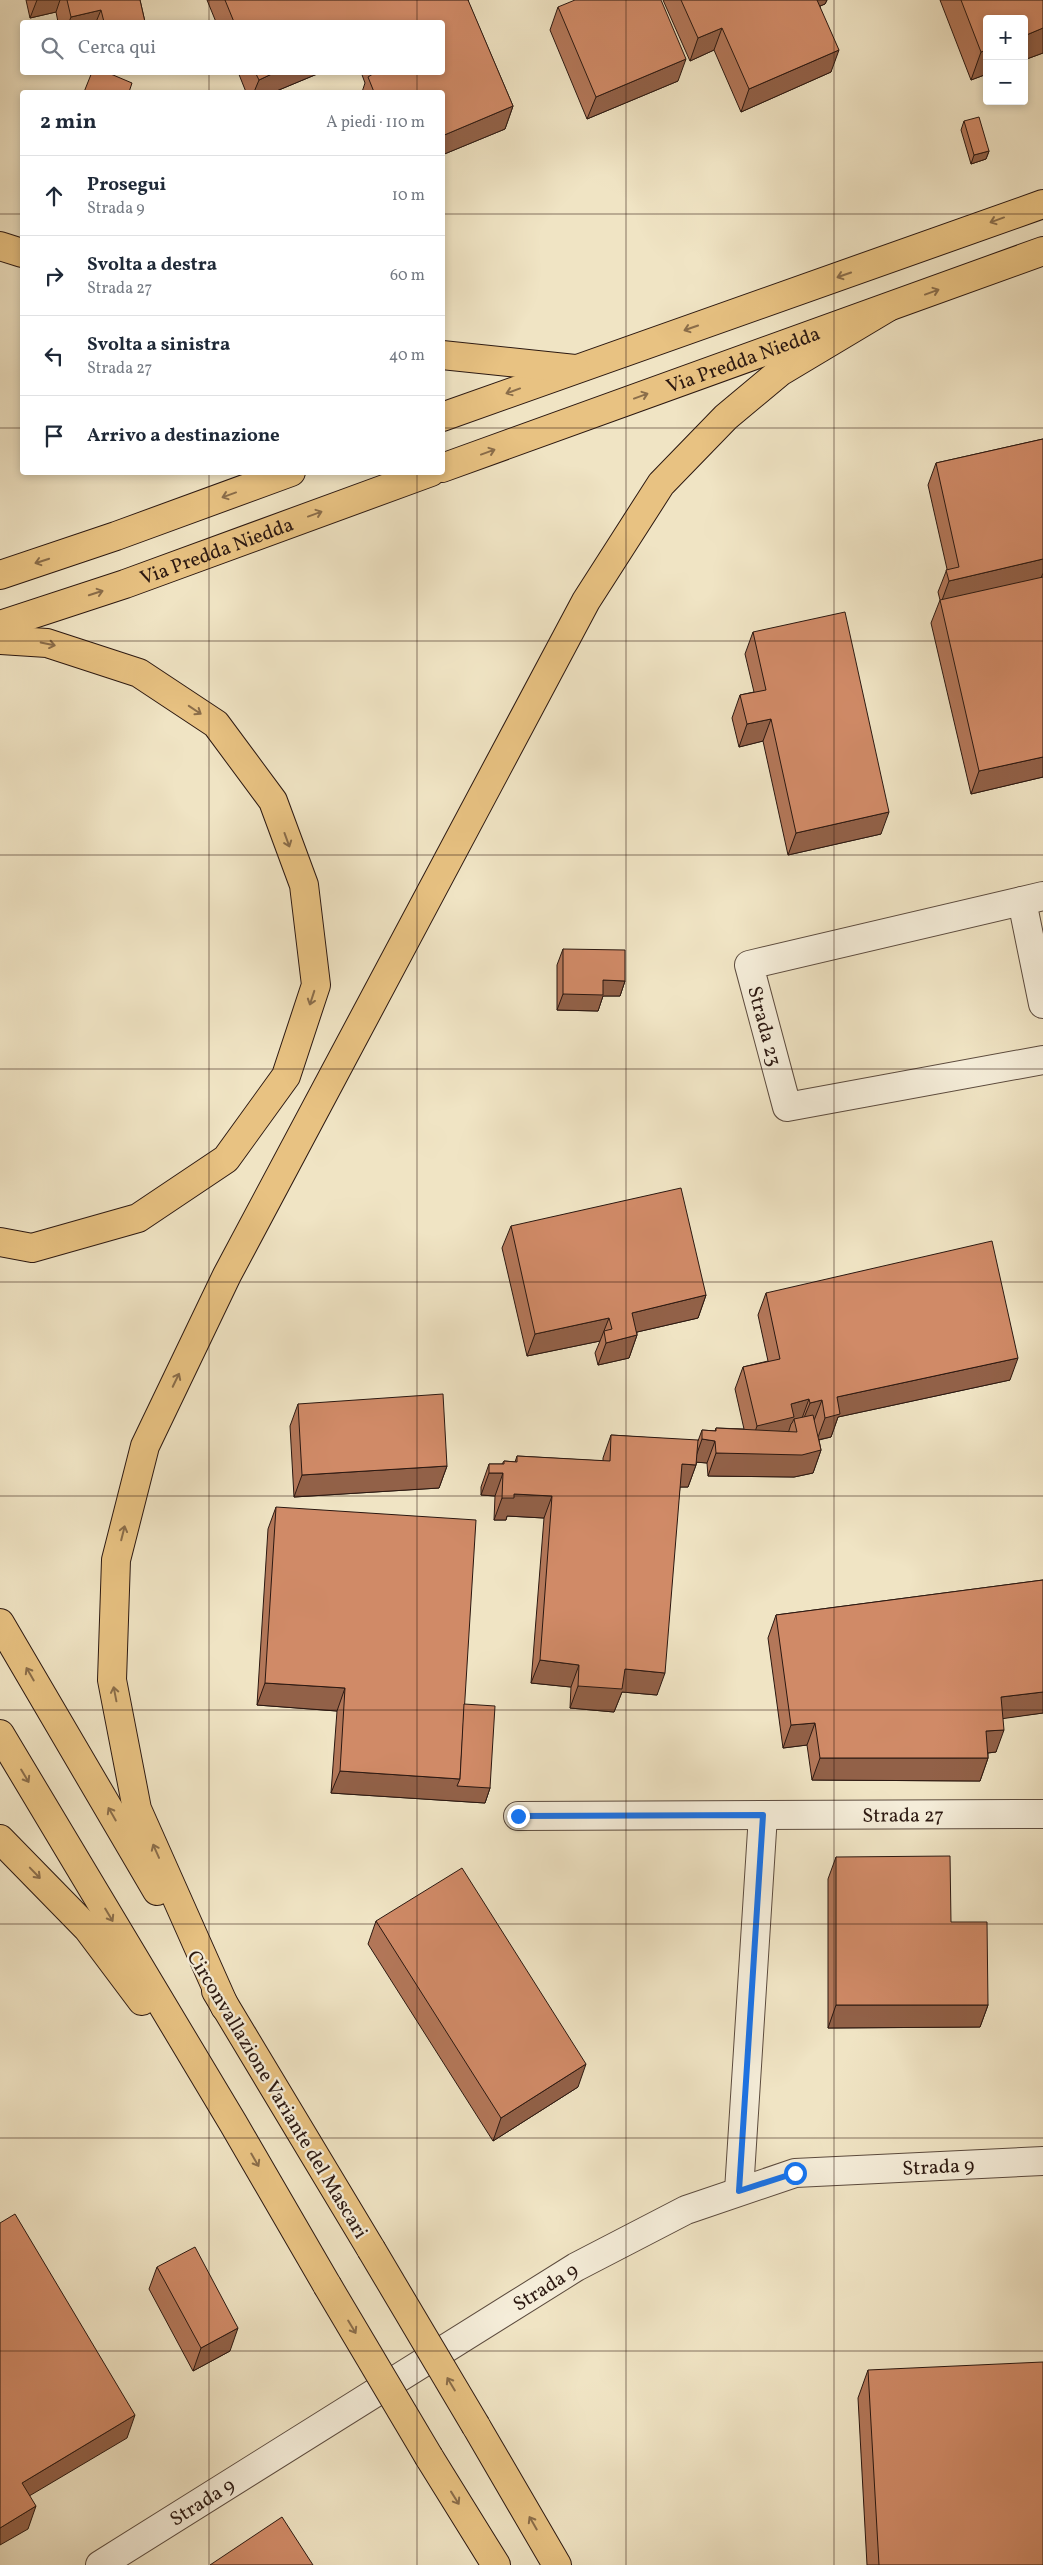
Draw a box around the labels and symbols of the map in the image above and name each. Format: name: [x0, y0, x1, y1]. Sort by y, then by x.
one-way arrow: [990, 216, 1005, 225]
one-way arrow: [837, 271, 853, 281]
one-way arrow: [924, 287, 940, 296]
street label: Via Predda Niedda: [663, 321, 824, 402]
one-way arrow: [683, 324, 699, 334]
one-way arrow: [505, 387, 521, 396]
one-way arrow: [633, 391, 648, 400]
one-way arrow: [480, 447, 496, 456]
one-way arrow: [221, 491, 237, 500]
one-way arrow: [307, 509, 322, 518]
street label: Via Predda Niedda: [136, 511, 298, 593]
one-way arrow: [35, 556, 51, 566]
one-way arrow: [88, 588, 103, 597]
one-way arrow: [40, 640, 56, 649]
one-way arrow: [188, 705, 202, 716]
one-way arrow: [283, 832, 292, 847]
street label: Strada 23: [739, 983, 787, 1070]
one-way arrow: [306, 990, 316, 1006]
one-way arrow: [172, 1373, 182, 1388]
one-way arrow: [119, 1526, 128, 1542]
one-way arrow: [24, 1668, 34, 1682]
one-way arrow: [109, 1687, 119, 1703]
one-way arrow: [21, 1768, 31, 1782]
street label: Strada 27: [862, 1802, 944, 1831]
route end: [507, 1805, 530, 1828]
one-way arrow: [107, 1808, 117, 1822]
one-way arrow: [150, 1844, 160, 1859]
one-way arrow: [29, 1866, 41, 1879]
one-way arrow: [104, 1907, 114, 1921]
street label: Circonvallazione Variante del Mascari: [179, 1946, 374, 2244]
one-way arrow: [250, 2152, 260, 2166]
street label: Strada 9: [902, 2152, 975, 2184]
route start: [784, 2162, 807, 2185]
street label: Strada 9: [508, 2257, 584, 2319]
one-way arrow: [348, 2320, 358, 2334]
one-way arrow: [446, 2378, 456, 2392]
street label: Strada 9: [165, 2472, 241, 2534]
one-way arrow: [449, 2491, 460, 2505]
one-way arrow: [527, 2516, 537, 2530]

